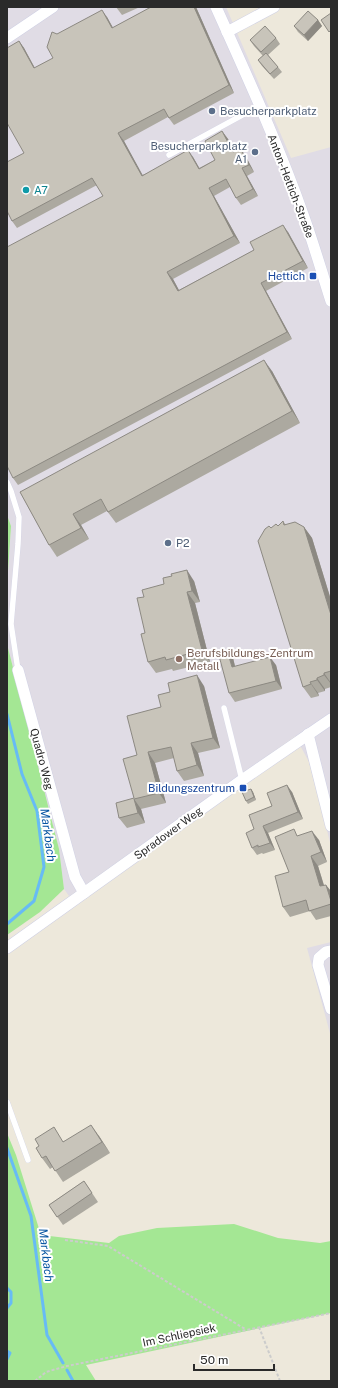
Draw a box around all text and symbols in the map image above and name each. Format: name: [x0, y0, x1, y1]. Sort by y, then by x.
place label: Besucherparkplatz: [220, 105, 317, 117]
marker: Besucherparkplatz: [207, 106, 217, 116]
street label: Anton-Hettich-Straße: [266, 132, 316, 240]
place label: Besucherparkplatz A1: [150, 140, 247, 165]
marker: Besucherparkplatz A1: [250, 147, 260, 157]
place label: A7: [34, 184, 48, 196]
marker: A7: [21, 185, 31, 195]
place label: Hettich: [268, 270, 305, 282]
marker: Hettich: [308, 271, 318, 281]
place label: P2: [176, 537, 190, 549]
marker: P2: [163, 538, 173, 548]
place label: Berufsbildungs-Zentrum Metall: [187, 647, 313, 672]
marker: Berufsbildungs-Zentrum Metall: [174, 654, 184, 664]
street label: Quadro Weg: [28, 727, 56, 791]
place label: Bildungszentrum: [148, 782, 235, 794]
marker: Bildungszentrum: [238, 783, 248, 793]
street label: Spradower Weg: [132, 804, 205, 862]
water label: Markbach: [37, 807, 59, 863]
water label: Markbach: [36, 1227, 56, 1283]
street label: Im Schliepsiek: [141, 1321, 217, 1349]
scale bar: [194, 1346, 274, 1372]
text: 50 m: [200, 1353, 228, 1367]

